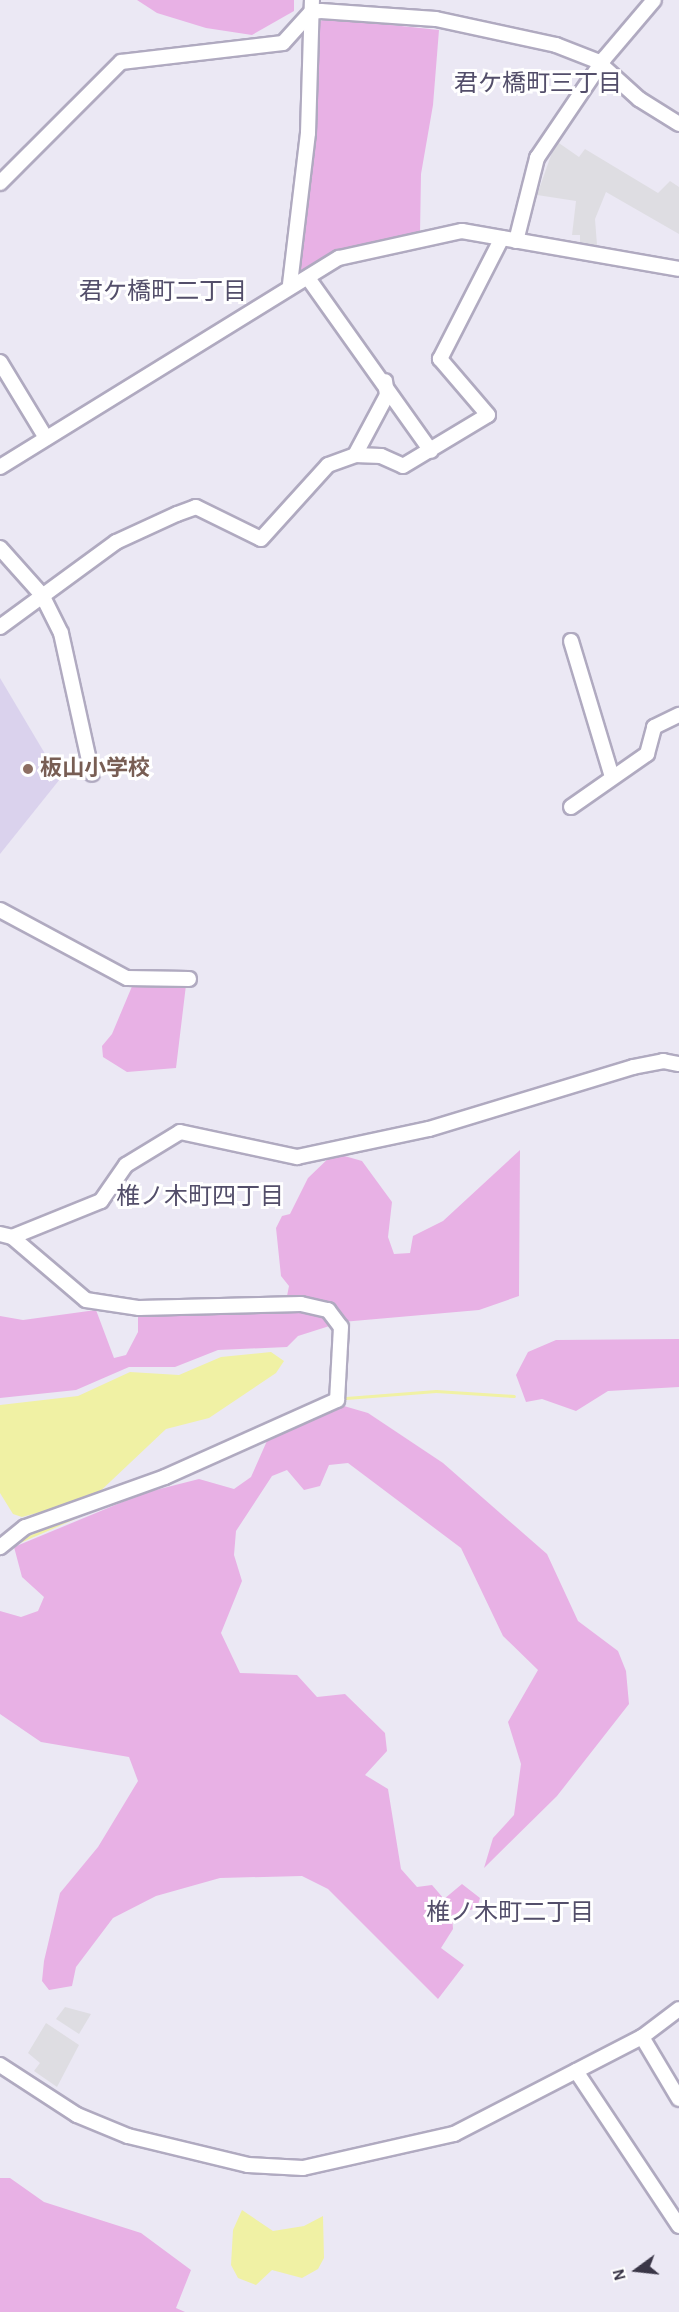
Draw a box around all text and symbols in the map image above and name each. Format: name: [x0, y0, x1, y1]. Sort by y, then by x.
district label: 君ケ橋町三丁目: [454, 71, 622, 99]
district label: 君ケ橋町二丁目: [79, 279, 247, 307]
place label: 板山小学校: [40, 756, 150, 782]
marker: 板山小学校: [21, 762, 35, 776]
district label: 椎ノ木町四丁目: [116, 1184, 284, 1212]
district label: 椎ノ木町二丁目: [426, 1900, 594, 1928]
north arrow: [607, 2240, 667, 2300]
text: N: [610, 2267, 629, 2282]

